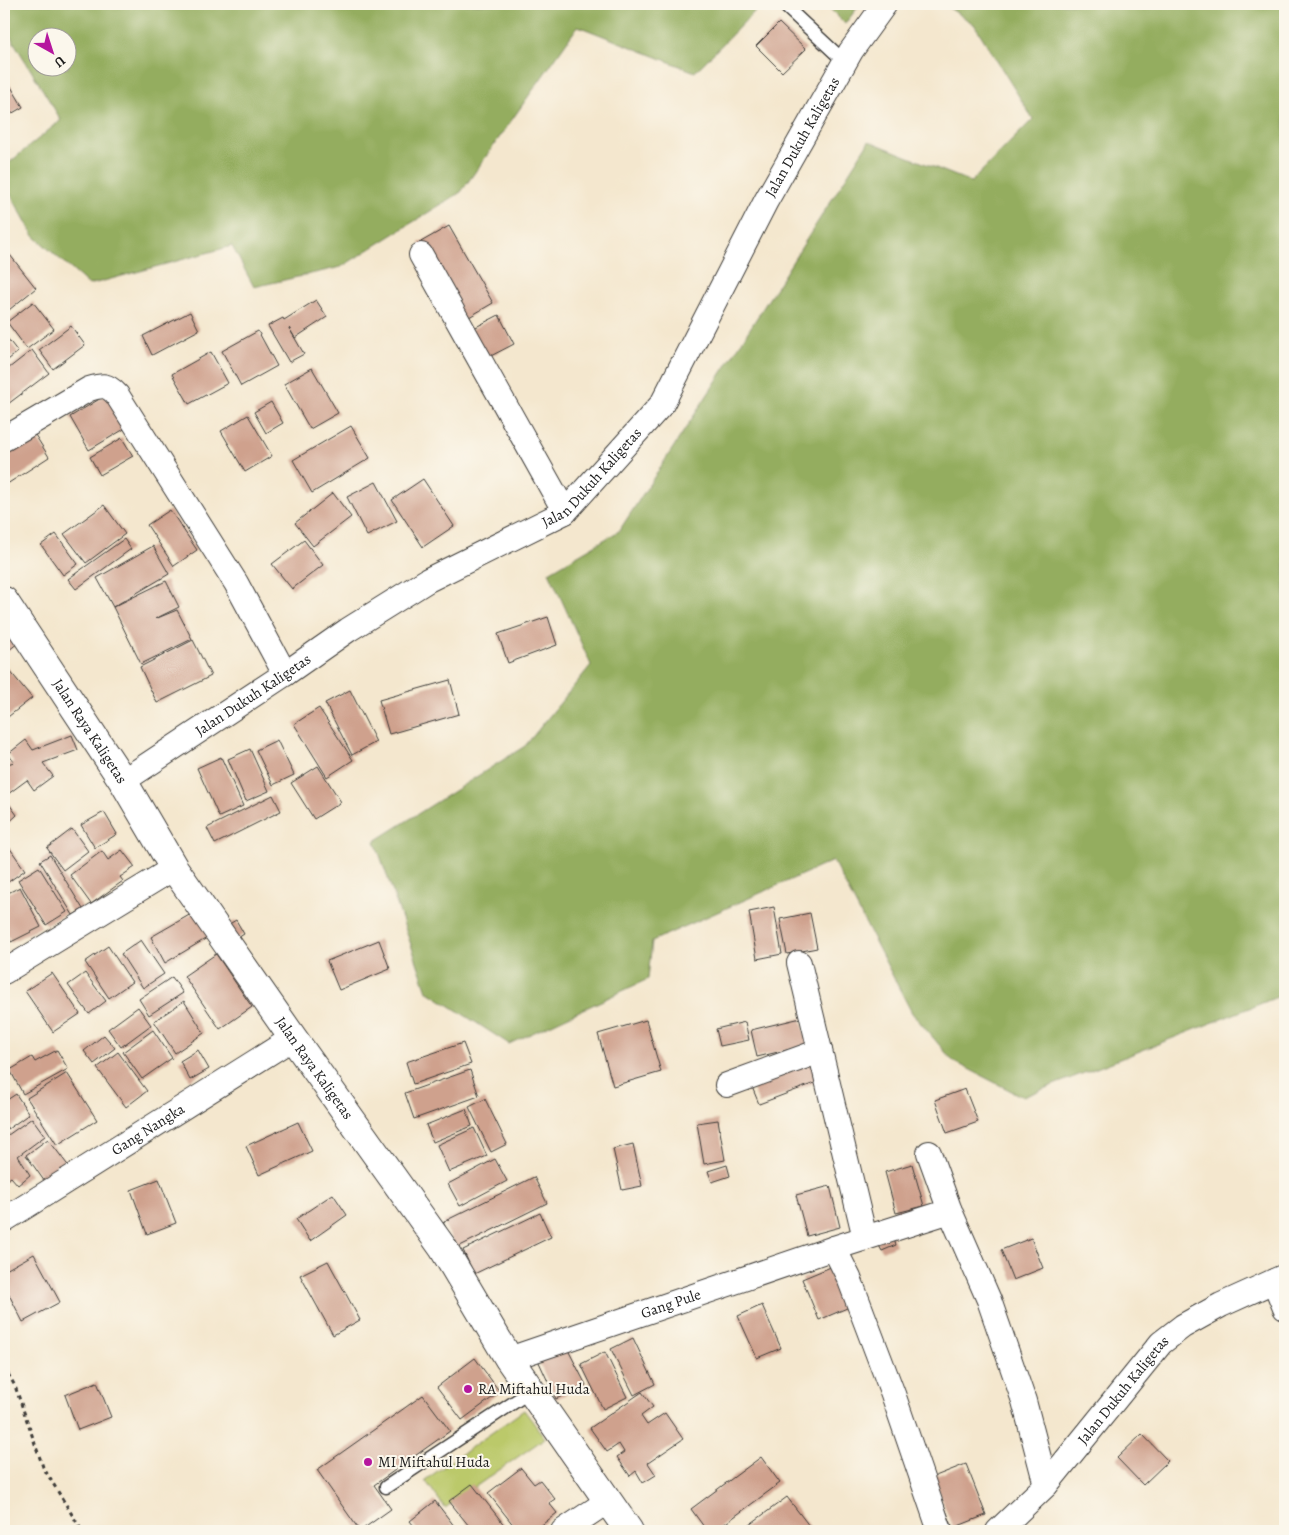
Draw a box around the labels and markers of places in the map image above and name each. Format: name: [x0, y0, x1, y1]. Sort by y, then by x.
place label: RA Miftahul Huda: [478, 1379, 590, 1399]
marker: RA Miftahul Huda: [462, 1383, 474, 1395]
place label: MI Miftahul Huda: [378, 1452, 490, 1472]
marker: MI Miftahul Huda: [362, 1456, 374, 1468]

